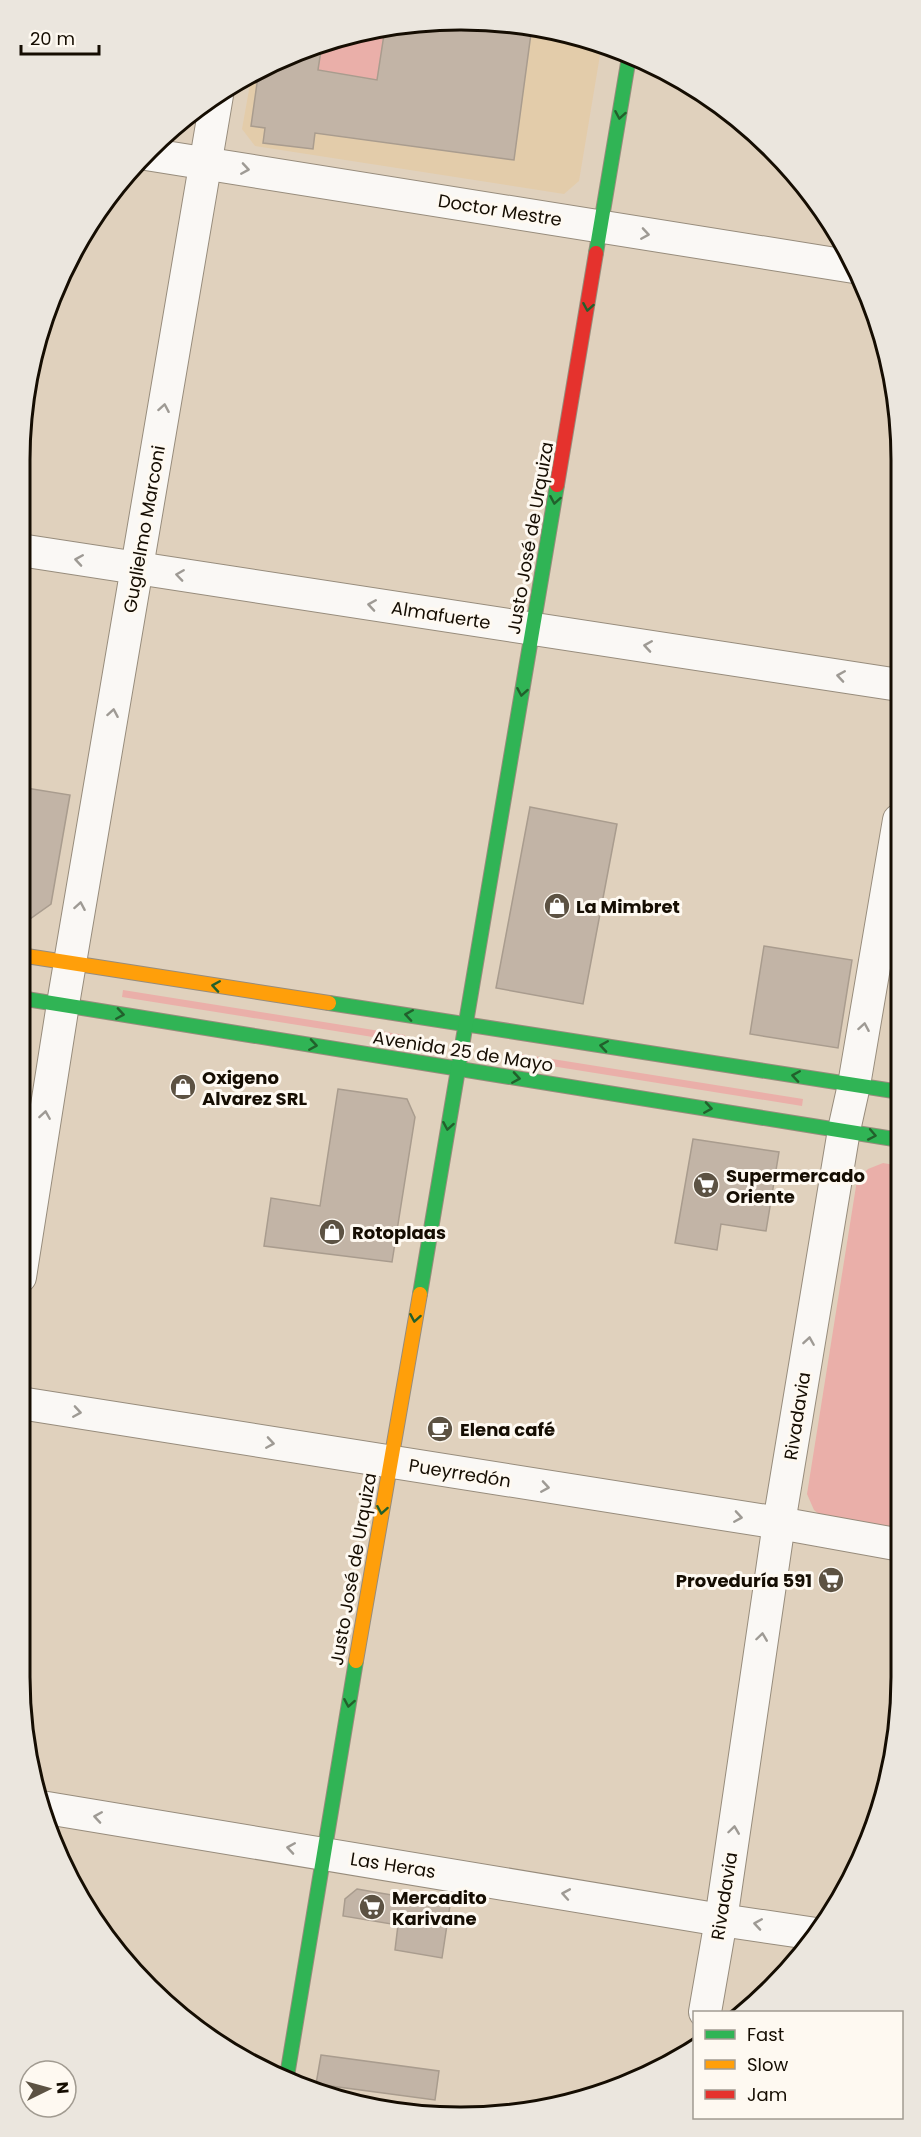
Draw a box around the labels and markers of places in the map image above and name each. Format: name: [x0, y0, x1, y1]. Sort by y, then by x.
shop icon: La Mimbret: [542, 891, 572, 921]
place label: La Mimbret: [576, 894, 680, 919]
place label: Oxigeno Alvarez SRL: [202, 1065, 307, 1111]
shop icon: Oxigeno Alvarez SRL: [168, 1072, 198, 1102]
place label: Supermercado Oriente: [726, 1163, 865, 1209]
supermarket icon: Supermercado Oriente: [691, 1170, 721, 1200]
shop icon: Rotoplaas: [317, 1217, 347, 1247]
place label: Rotoplaas: [352, 1220, 446, 1245]
cafe icon: Elena café: [425, 1414, 455, 1444]
place label: Elena café: [460, 1417, 555, 1442]
supermarket icon: Proveduría 591: [816, 1565, 846, 1595]
place label: Proveduría 591: [676, 1568, 812, 1593]
place label: Mercadito Karivane: [392, 1885, 487, 1931]
supermarket icon: Mercadito Karivane: [357, 1892, 387, 1922]

